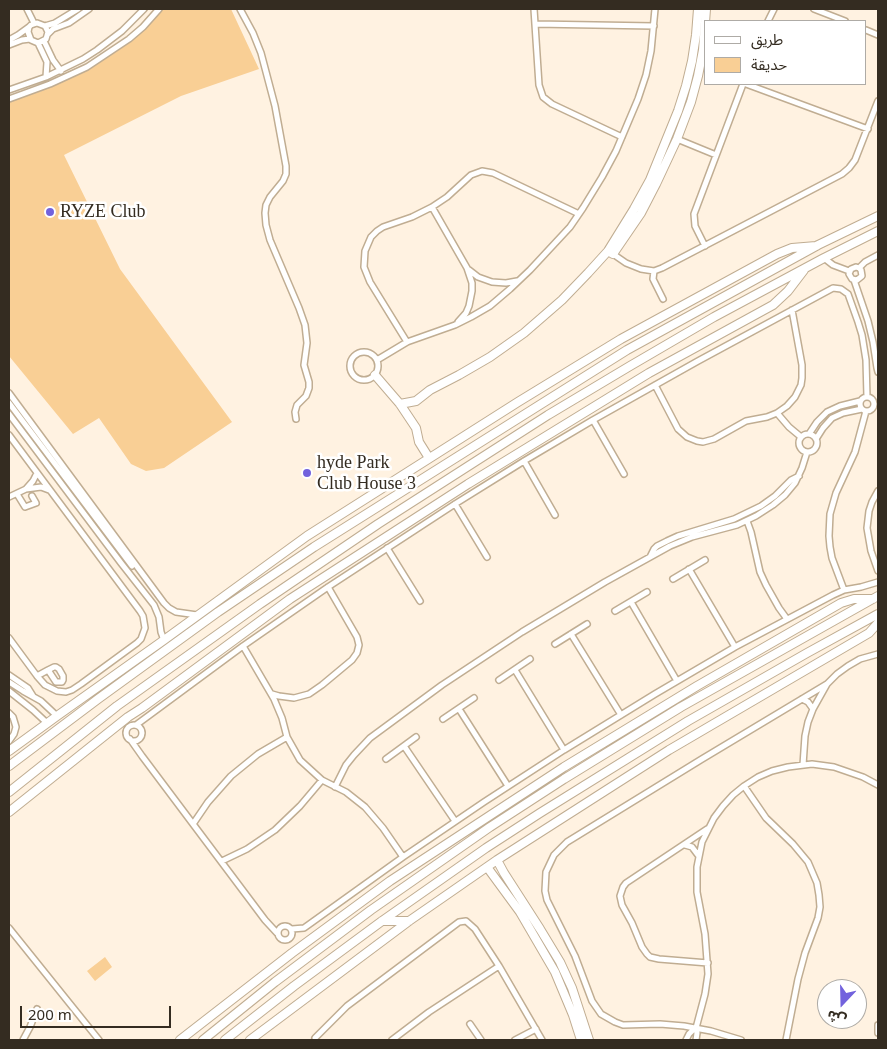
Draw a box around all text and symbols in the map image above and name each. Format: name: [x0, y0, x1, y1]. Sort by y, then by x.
legend: [704, 20, 867, 85]
text: طريق: [751, 24, 783, 56]
text: حديقة: [751, 49, 787, 81]
place label: RYZE Club: [60, 201, 145, 223]
marker: RYZE Club: [44, 206, 56, 218]
place label: hyde Park Club House 3: [317, 452, 429, 494]
marker: hyde Park Club House 3: [301, 467, 313, 479]
north arrow: [817, 979, 867, 1029]
scale bar: [22, 996, 174, 1028]
text: 200 m: [28, 999, 72, 1031]
text: ش: [823, 1001, 851, 1035]

